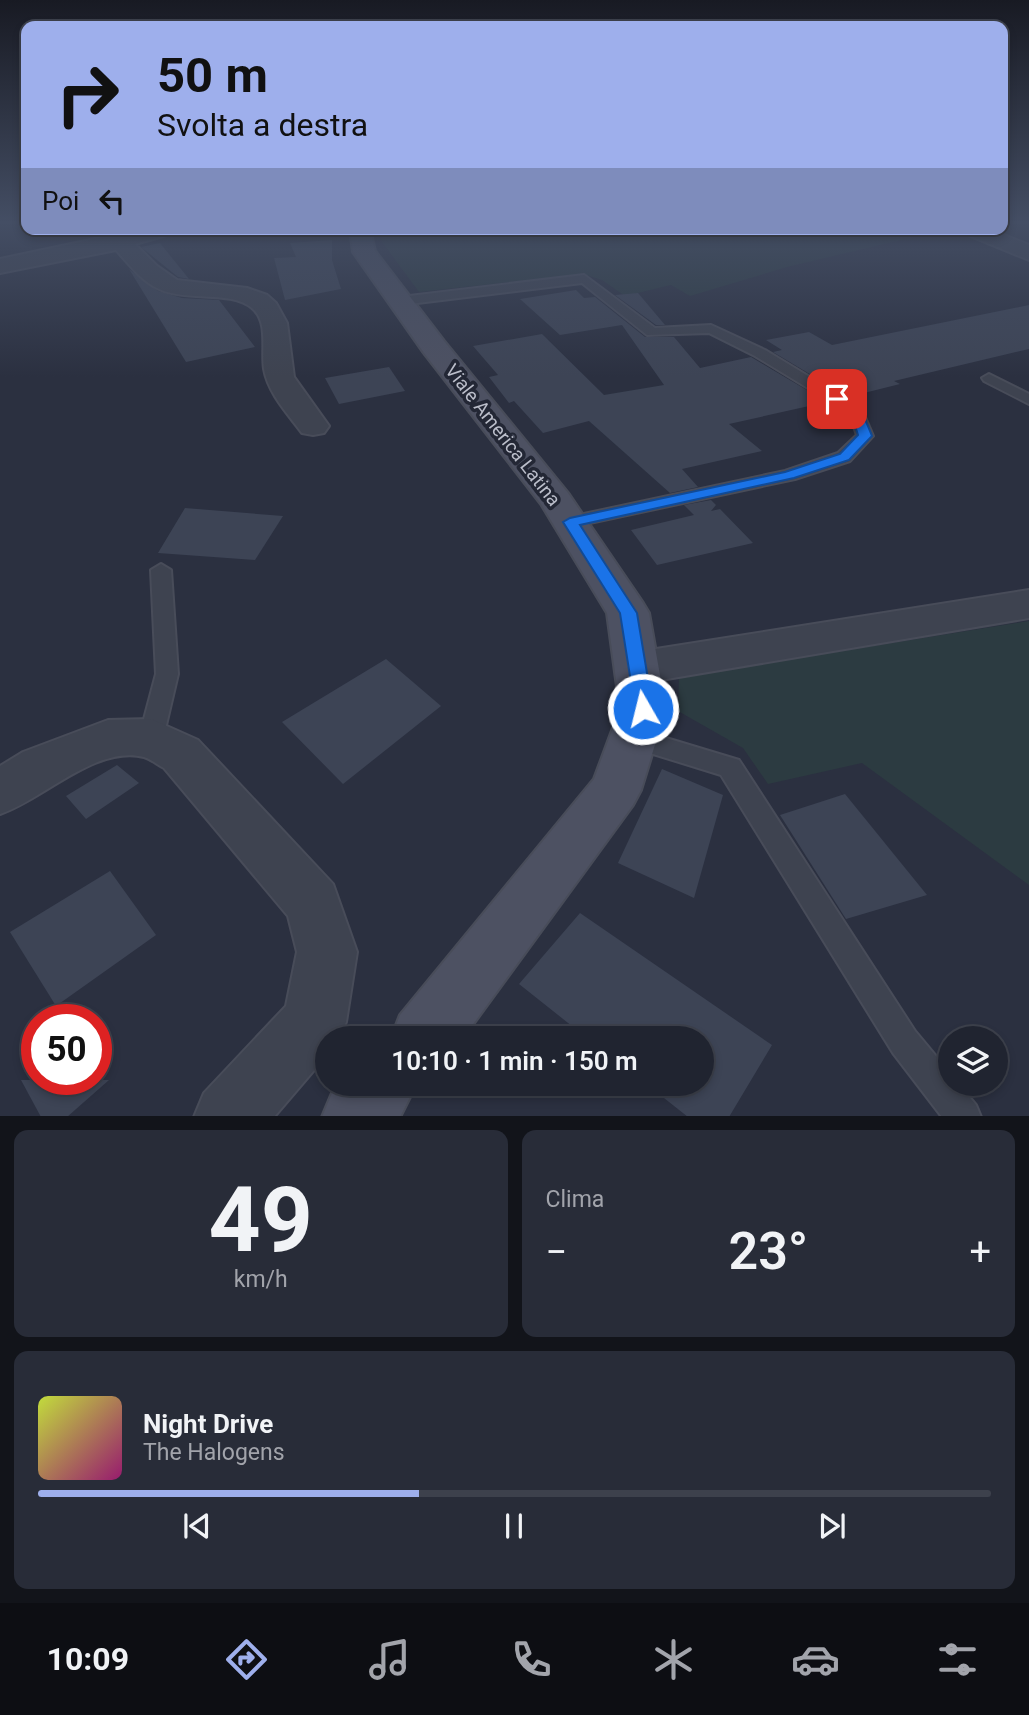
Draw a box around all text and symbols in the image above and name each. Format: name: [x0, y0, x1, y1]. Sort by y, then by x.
text: 50 m: [157, 47, 268, 104]
icon: right: [42, 49, 133, 140]
text: Svolta a destra: [157, 106, 368, 144]
icon: left: [93, 182, 131, 220]
text: Poi: [42, 186, 79, 216]
street label: Viale America Latina: [440, 359, 566, 511]
pin: [807, 369, 867, 429]
icon: arrive: [818, 380, 856, 418]
position arrow: [606, 672, 680, 746]
speed limit sign: 50: [21, 1004, 112, 1095]
map controls: [938, 1026, 1008, 1096]
button: layers: [938, 1026, 1008, 1096]
text: 10:10 · 1 min · 150 m: [391, 1046, 638, 1076]
text: 49: [209, 1167, 313, 1273]
text: Clima: [546, 1186, 604, 1213]
text: 23°: [729, 1221, 808, 1282]
text: −: [546, 1230, 567, 1274]
text: +: [969, 1230, 991, 1274]
text: km/h: [234, 1266, 288, 1293]
text: Night Drive: [143, 1409, 273, 1439]
text: The Halogens: [143, 1439, 285, 1466]
icon: previous: [178, 1507, 216, 1545]
icon: pause: [495, 1507, 533, 1545]
icon: next: [813, 1507, 851, 1545]
icon: directions: [222, 1635, 271, 1684]
icon: music: [365, 1635, 414, 1684]
icon: phone: [507, 1635, 556, 1684]
icon: climate: [649, 1635, 698, 1684]
icon: car: [791, 1635, 840, 1684]
icon: filters: [933, 1635, 982, 1684]
text: 10:09: [47, 1640, 129, 1678]

